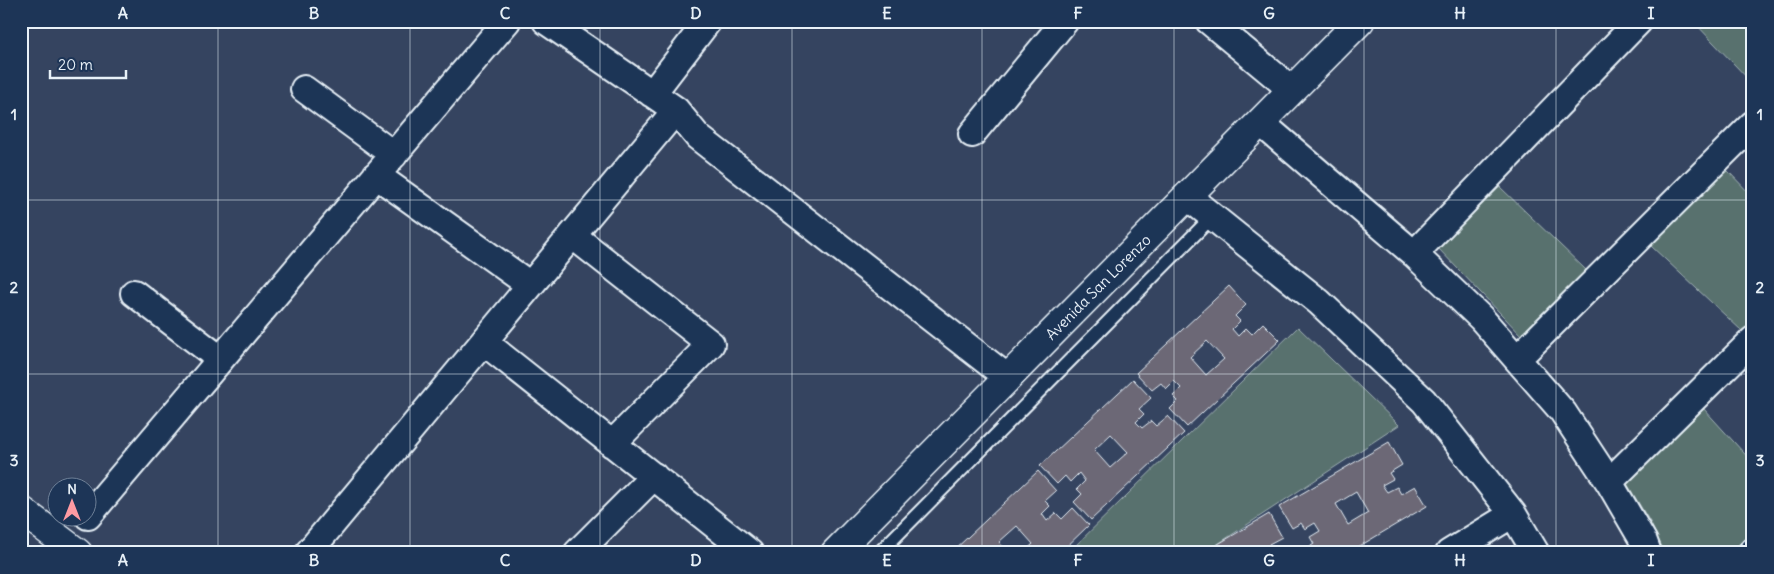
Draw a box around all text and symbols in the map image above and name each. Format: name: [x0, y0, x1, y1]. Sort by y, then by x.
text: A: [118, 3, 128, 23]
text: B: [309, 3, 320, 23]
text: C: [500, 3, 511, 23]
text: D: [690, 3, 702, 23]
text: E: [882, 3, 892, 23]
text: F: [1073, 3, 1083, 23]
text: G: [1263, 3, 1275, 23]
text: H: [1454, 3, 1466, 23]
text: I: [1648, 3, 1655, 23]
scale bar: [50, 48, 126, 80]
text: 20 m: [58, 55, 93, 74]
text: 1: [11, 104, 17, 124]
text: 1: [1757, 104, 1763, 124]
street label: Avenida San Lorenzo: [1041, 230, 1155, 344]
text: 2: [10, 277, 19, 297]
text: 2: [1756, 277, 1765, 297]
text: 3: [9, 450, 19, 470]
text: 3: [1755, 450, 1765, 470]
north arrow: [48, 476, 98, 526]
text: N: [67, 480, 77, 498]
text: A: [118, 550, 128, 570]
text: B: [309, 550, 320, 570]
text: C: [500, 550, 511, 570]
text: D: [690, 550, 702, 570]
text: E: [882, 550, 892, 570]
text: F: [1073, 550, 1083, 570]
text: G: [1263, 550, 1275, 570]
text: H: [1454, 550, 1466, 570]
text: I: [1648, 550, 1655, 570]

